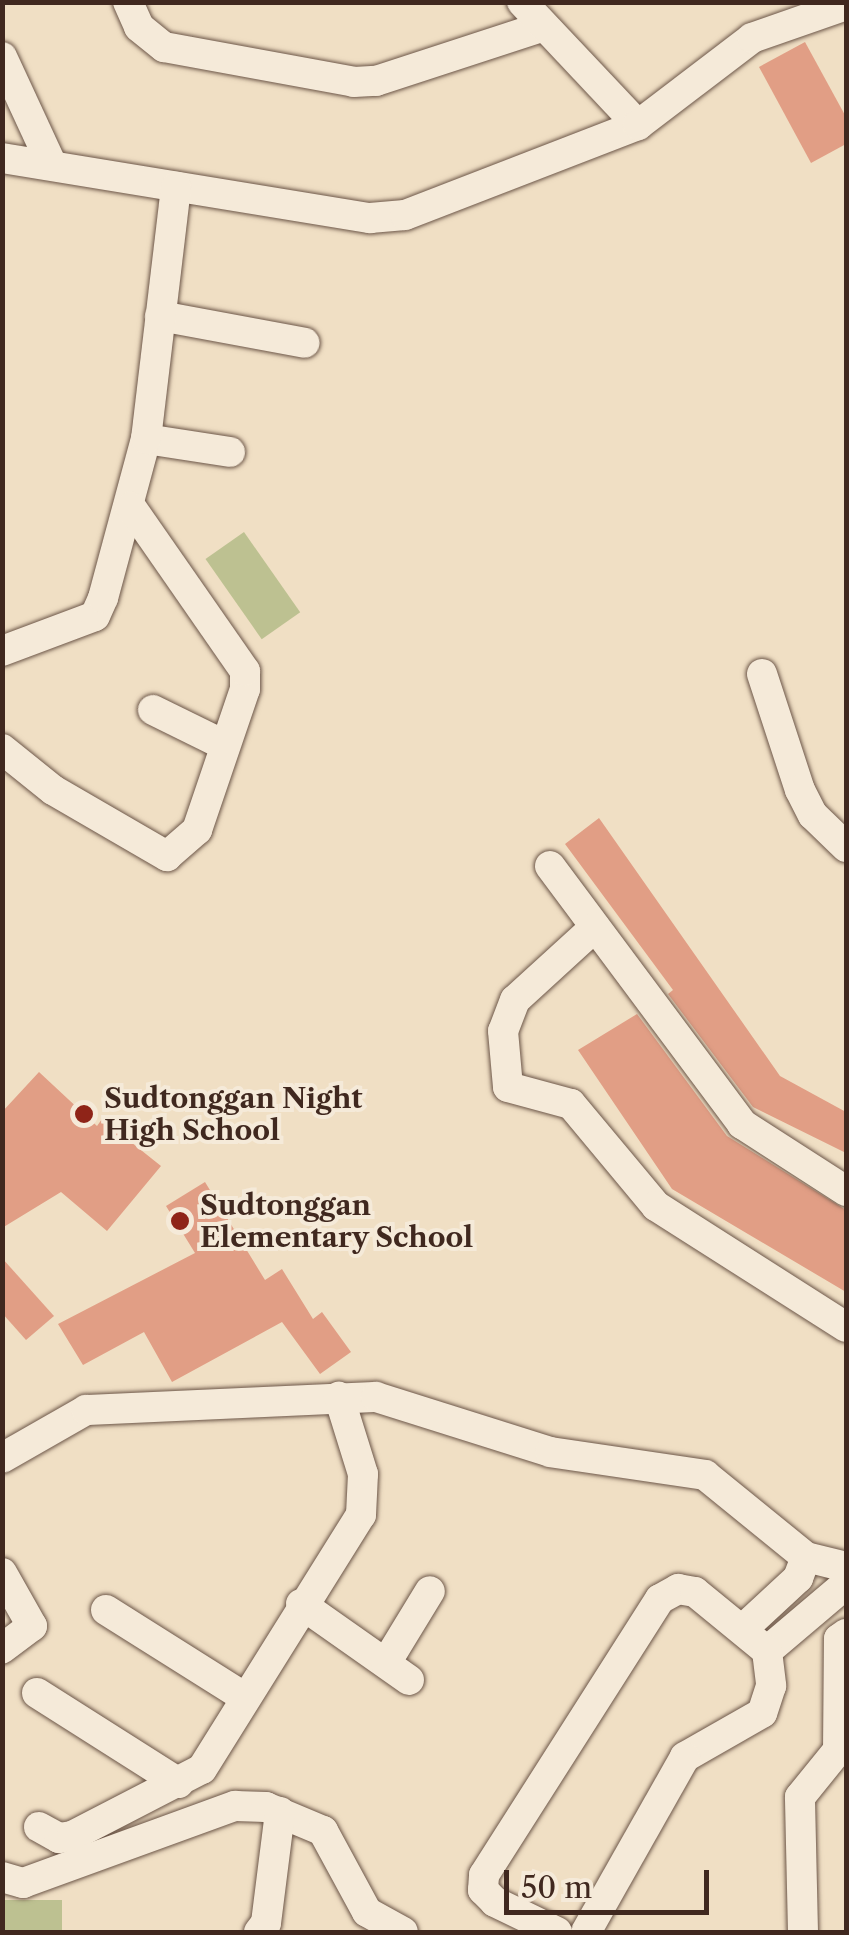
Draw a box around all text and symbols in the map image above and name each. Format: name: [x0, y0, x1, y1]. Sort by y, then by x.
place label: Sudtonggan Night High School: [104, 1081, 363, 1147]
marker: Sudtonggan Night High School: [73, 1103, 95, 1125]
place label: Sudtonggan Elementary School: [200, 1188, 474, 1254]
marker: Sudtonggan Elementary School: [169, 1210, 191, 1232]
scale bar: [509, 1850, 714, 1912]
text: 50 m: [521, 1869, 592, 1906]

